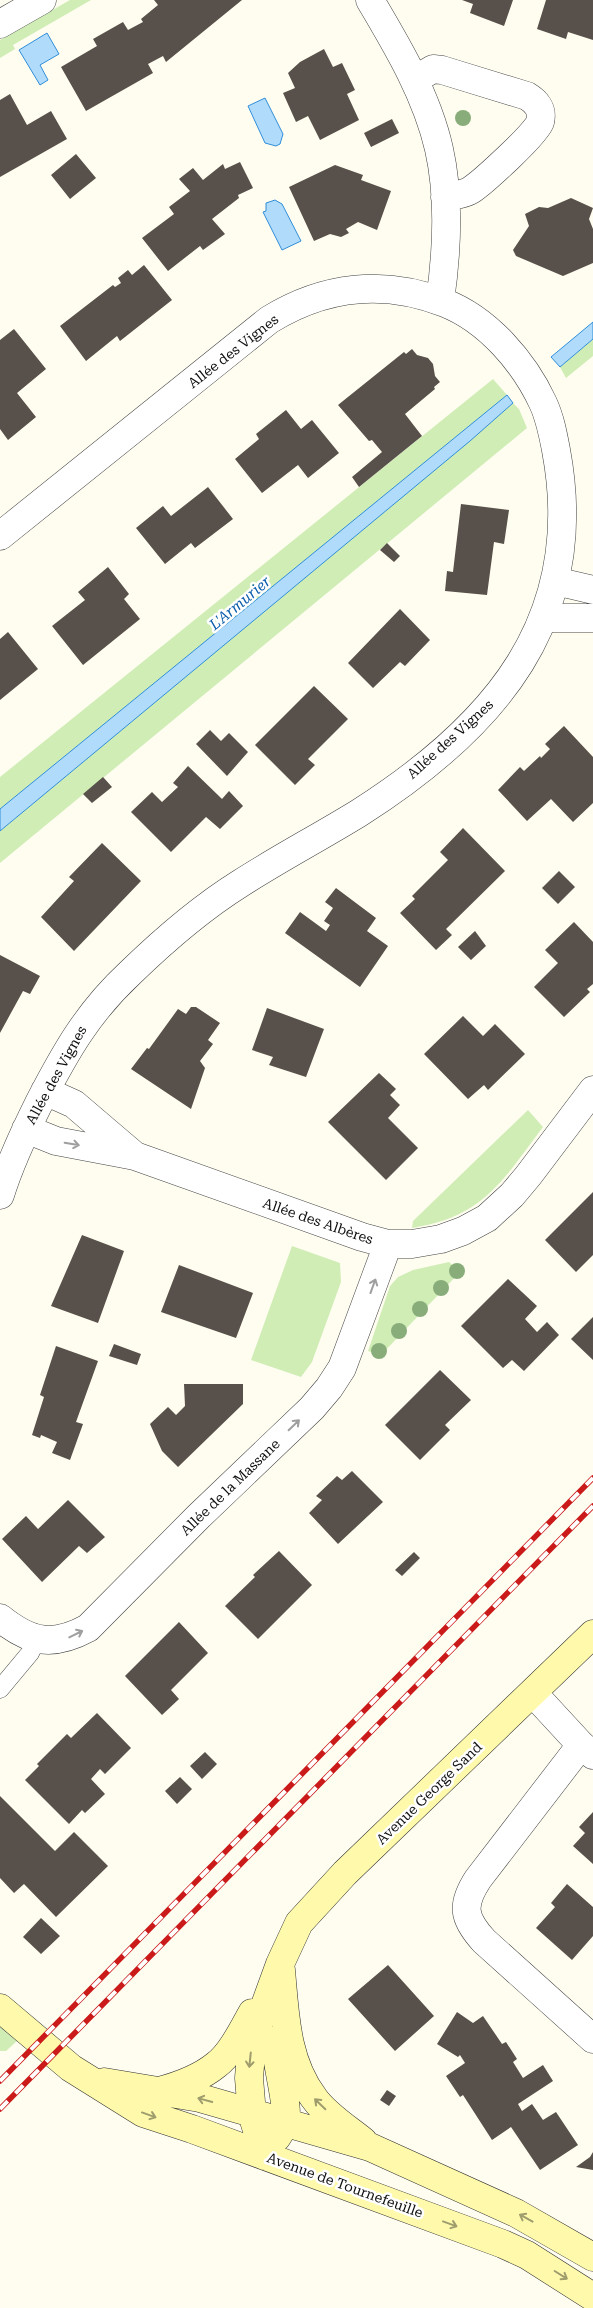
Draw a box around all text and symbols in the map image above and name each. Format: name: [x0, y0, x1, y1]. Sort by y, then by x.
street label: Allée des Vignes: [185, 311, 282, 391]
water label: L'Armurier: [205, 572, 275, 634]
street label: Allée des Vignes: [404, 696, 497, 782]
street label: Allée des Vignes: [22, 1023, 90, 1127]
one-way arrow: [64, 1140, 80, 1150]
street label: Allée des Albères: [261, 1195, 376, 1247]
one-way arrow: [369, 1279, 378, 1294]
one-way arrow: [288, 1419, 300, 1431]
street label: Allée de la Massane: [177, 1435, 283, 1538]
one-way arrow: [68, 1629, 83, 1638]
street label: Avenue George Sand: [373, 1739, 485, 1847]
one-way arrow: [246, 2052, 255, 2068]
one-way arrow: [198, 2094, 214, 2104]
one-way arrow: [314, 2098, 326, 2110]
one-way arrow: [141, 2111, 156, 2120]
street label: Avenue de Tournefeuille: [265, 2149, 425, 2221]
one-way arrow: [520, 2213, 534, 2223]
one-way arrow: [442, 2220, 457, 2229]
one-way arrow: [553, 2270, 567, 2280]

